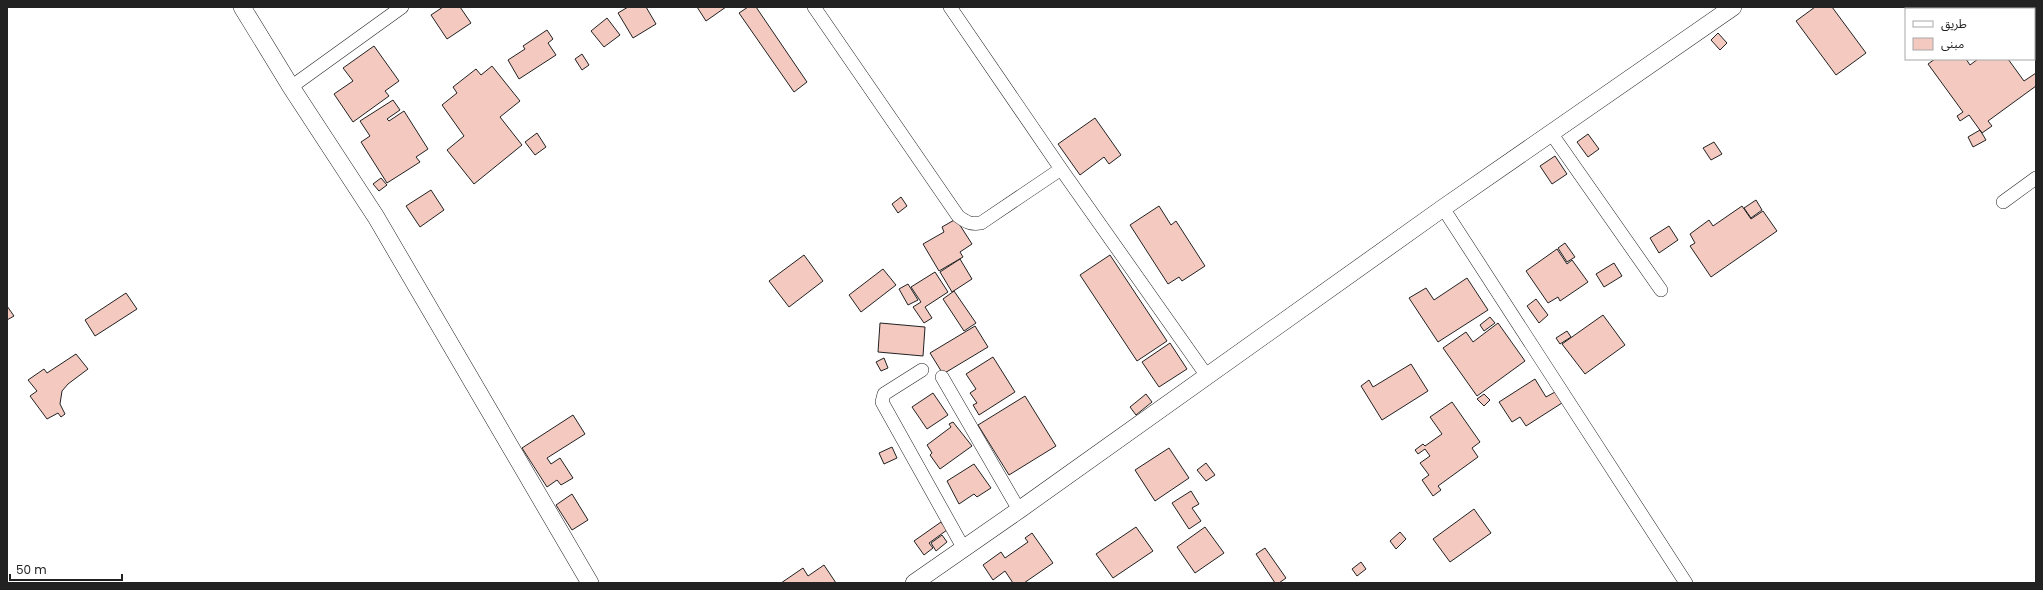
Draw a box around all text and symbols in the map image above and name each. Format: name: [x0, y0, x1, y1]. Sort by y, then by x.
legend: [1905, 8, 2035, 60]
text: طريق: [1941, 15, 1967, 32]
text: مبنى: [1941, 35, 1964, 52]
scale bar: [10, 556, 122, 582]
text: 50 m: [16, 561, 47, 578]

